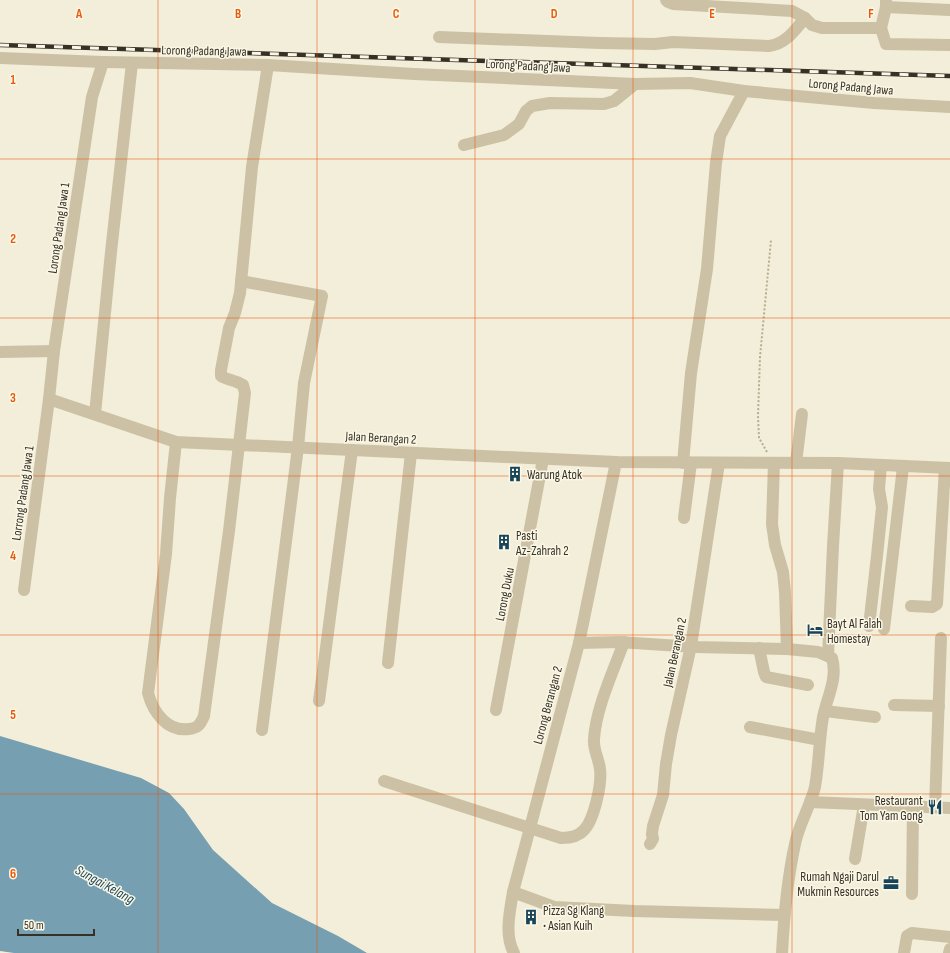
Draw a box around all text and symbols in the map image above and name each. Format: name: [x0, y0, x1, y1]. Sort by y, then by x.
text: A: [75, 6, 83, 22]
text: B: [235, 6, 241, 22]
text: C: [393, 6, 400, 22]
text: D: [551, 6, 558, 22]
text: E: [709, 6, 715, 22]
text: F: [868, 6, 874, 22]
street label: Lorong Padang Jawa: [161, 42, 247, 60]
street label: Lorong Padang Jawa: [485, 56, 571, 76]
text: 1: [10, 72, 16, 88]
street label: Lorong Padang Jawa: [808, 75, 894, 99]
street label: Lorong Padang Jawa 1: [45, 181, 73, 275]
text: 2: [10, 231, 16, 247]
text: 3: [10, 390, 16, 406]
street label: Jalan Berangan 2: [344, 428, 417, 448]
street label: Lorrong Padang Jawa 1: [8, 444, 38, 542]
building icon: Warung Atok: [506, 465, 524, 483]
place label: Warung Atok: [527, 467, 582, 483]
place label: Pasti Az-Zahrah 2: [515, 528, 569, 559]
building icon: Pasti Az-Zahrah 2: [495, 533, 513, 551]
text: 4: [10, 548, 16, 564]
street label: Lorong Duku: [492, 566, 518, 622]
street label: Jalan Berangan 2: [660, 616, 690, 689]
place label: Bayt Al Falah Homestay: [827, 616, 882, 647]
hotel icon: Bayt Al Falah Homestay: [806, 621, 824, 639]
street label: Lorong Berangan 2: [530, 665, 566, 746]
text: 5: [10, 707, 16, 723]
place label: Restaurant Tom Yam Gong: [860, 793, 923, 824]
restaurant icon: Restaurant Tom Yam Gong: [926, 798, 944, 816]
water label: Sungai Kelang: [72, 861, 137, 908]
text: 6: [10, 866, 16, 882]
place label: Rumah Ngaji Darul Mukmin Resources: [797, 869, 879, 900]
office icon: Rumah Ngaji Darul Mukmin Resources: [882, 874, 900, 892]
place label: Pizza Sg Klang • Asian Kuih: [543, 903, 604, 934]
building icon: Pizza Sg Klang • Asian Kuih: [522, 908, 540, 926]
scale bar: [18, 911, 94, 937]
text: 50 m: [24, 918, 44, 933]

